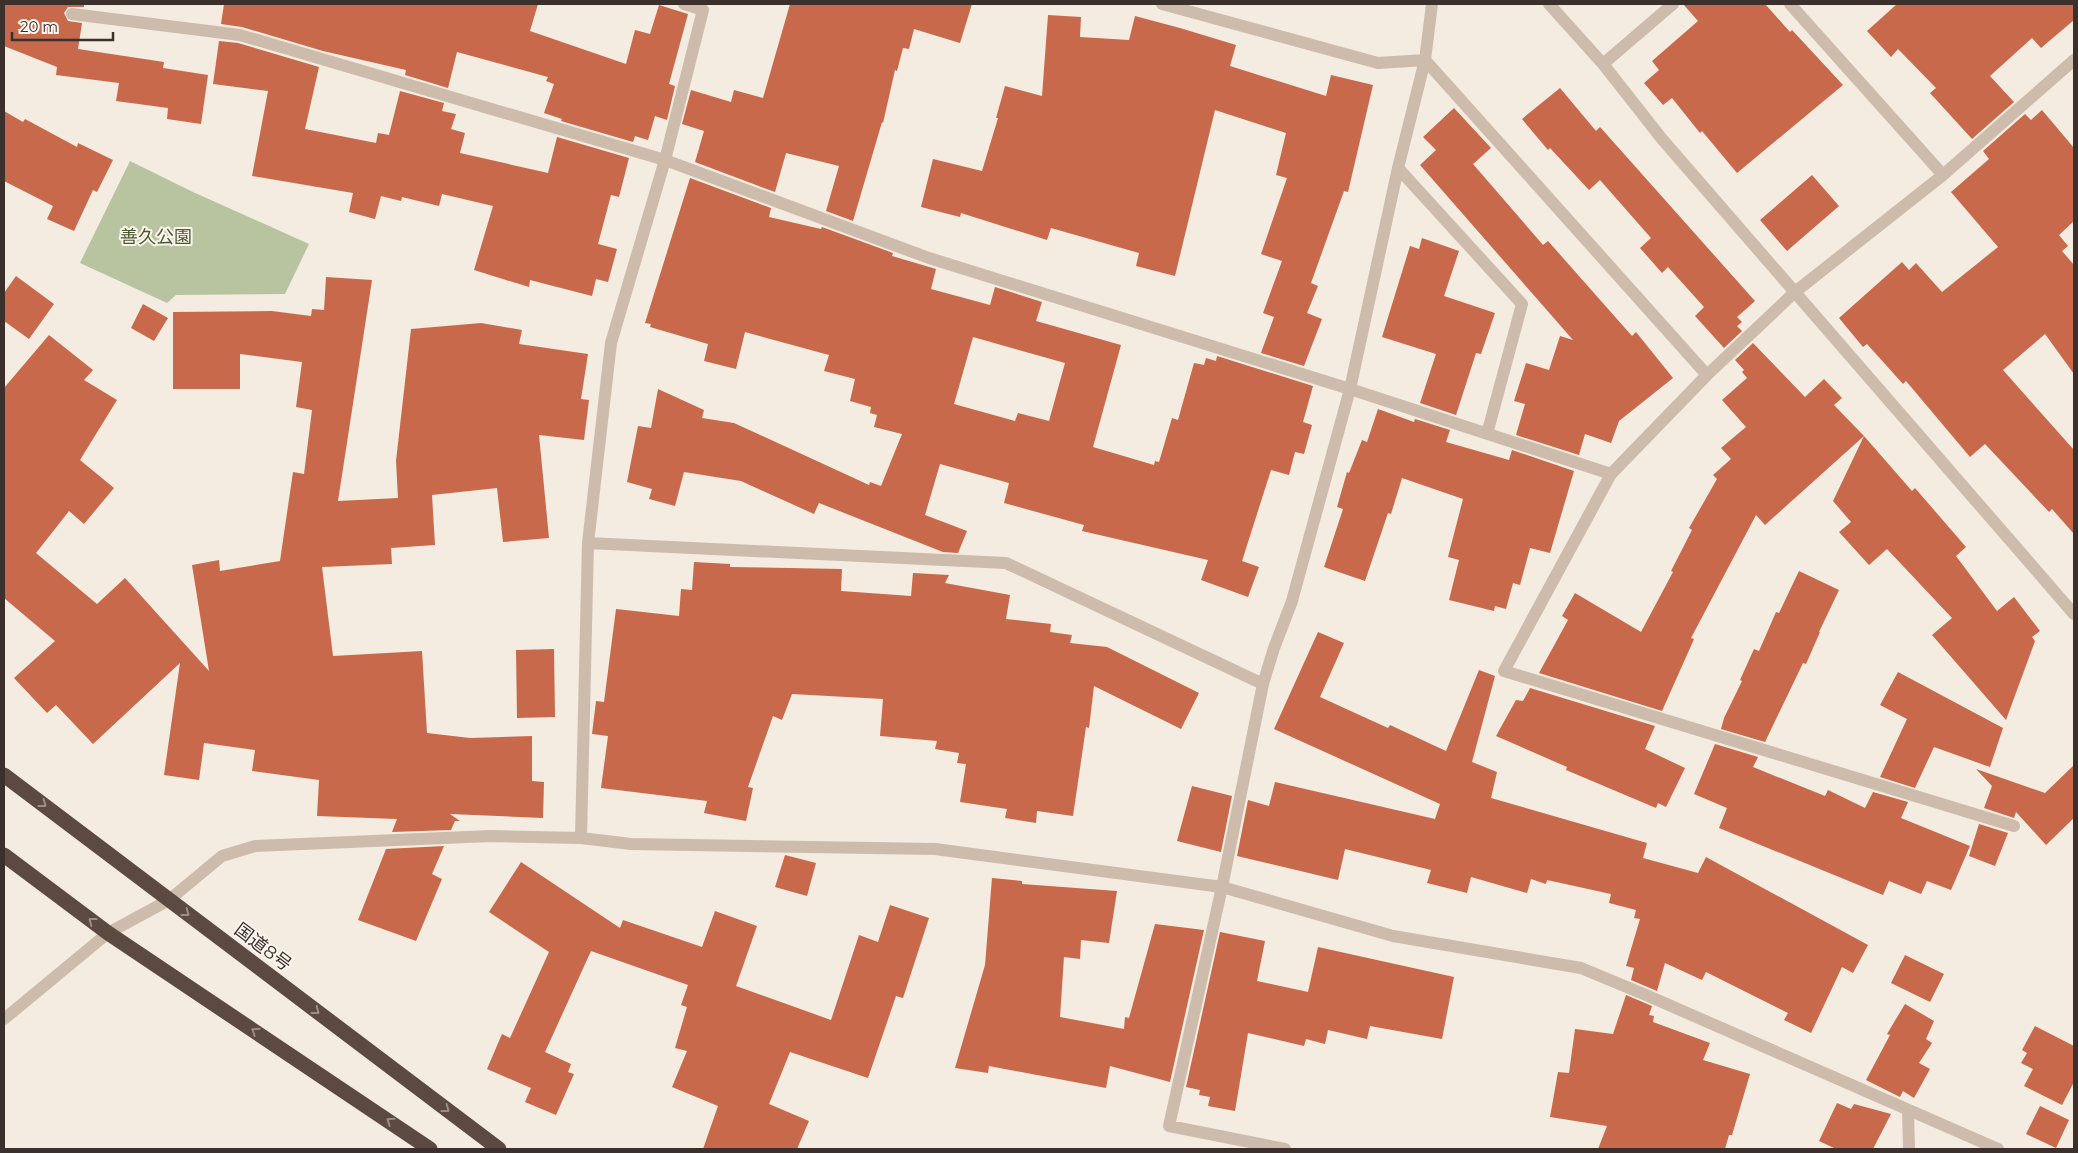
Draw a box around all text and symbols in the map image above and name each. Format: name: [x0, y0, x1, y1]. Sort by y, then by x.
scale bar: [12, 10, 114, 42]
text: 20 m: [20, 17, 58, 36]
park label: 善久公園: [120, 226, 192, 248]
one-way arrow: [37, 799, 46, 807]
one-way arrow: [180, 907, 190, 916]
one-way arrow: [88, 917, 97, 927]
street label: 国道8号: [230, 919, 296, 975]
one-way arrow: [310, 1005, 320, 1014]
one-way arrow: [251, 1028, 261, 1037]
one-way arrow: [440, 1103, 450, 1112]
one-way arrow: [387, 1118, 396, 1128]

